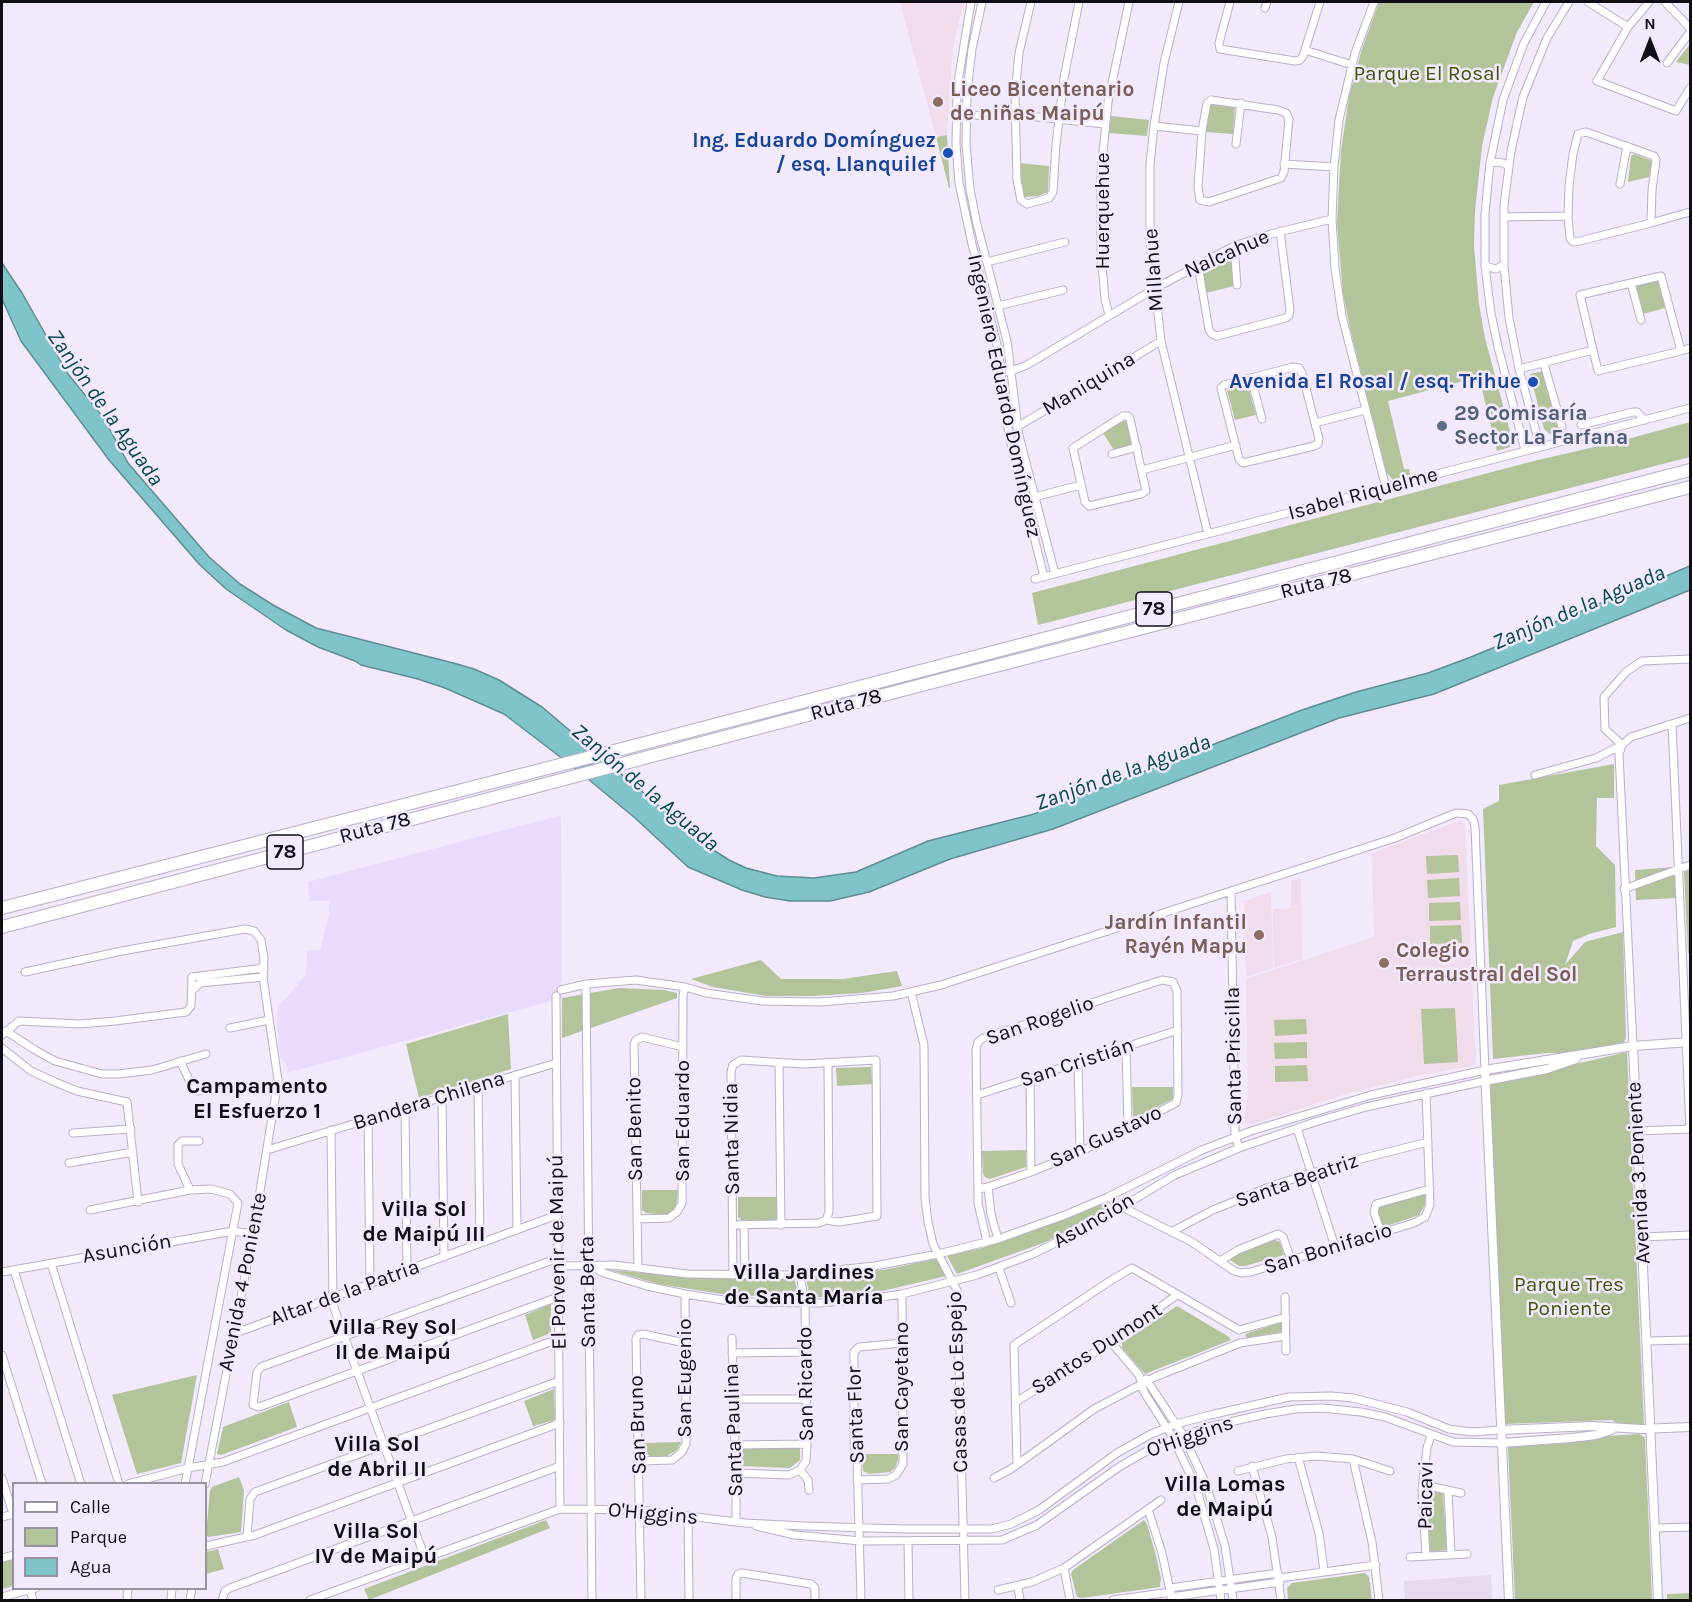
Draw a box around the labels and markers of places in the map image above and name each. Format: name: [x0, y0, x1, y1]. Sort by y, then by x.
place label: Liceo Bicentenario de niñas Maipú: [950, 77, 1134, 127]
marker: Liceo Bicentenario de niñas Maipú: [931, 95, 945, 109]
place label: Ing. Eduardo Domínguez / esq. Llanquilef: [692, 128, 936, 178]
marker: Ing. Eduardo Domínguez / esq. Llanquilef: [941, 146, 955, 160]
place label: Avenida El Rosal / esq. Trihue: [1229, 369, 1521, 395]
marker: Avenida El Rosal / esq. Trihue: [1526, 375, 1540, 389]
place label: 29 Comisaría Sector La Farfana: [1454, 401, 1628, 451]
marker: 29 Comisaría Sector La Farfana: [1435, 419, 1449, 433]
place label: Jardín Infantil Rayén Mapu: [1105, 910, 1247, 960]
marker: Jardín Infantil Rayén Mapu: [1252, 928, 1266, 942]
place label: Colegio Terraustral del Sol: [1396, 938, 1577, 988]
marker: Colegio Terraustral del Sol: [1377, 956, 1391, 970]

